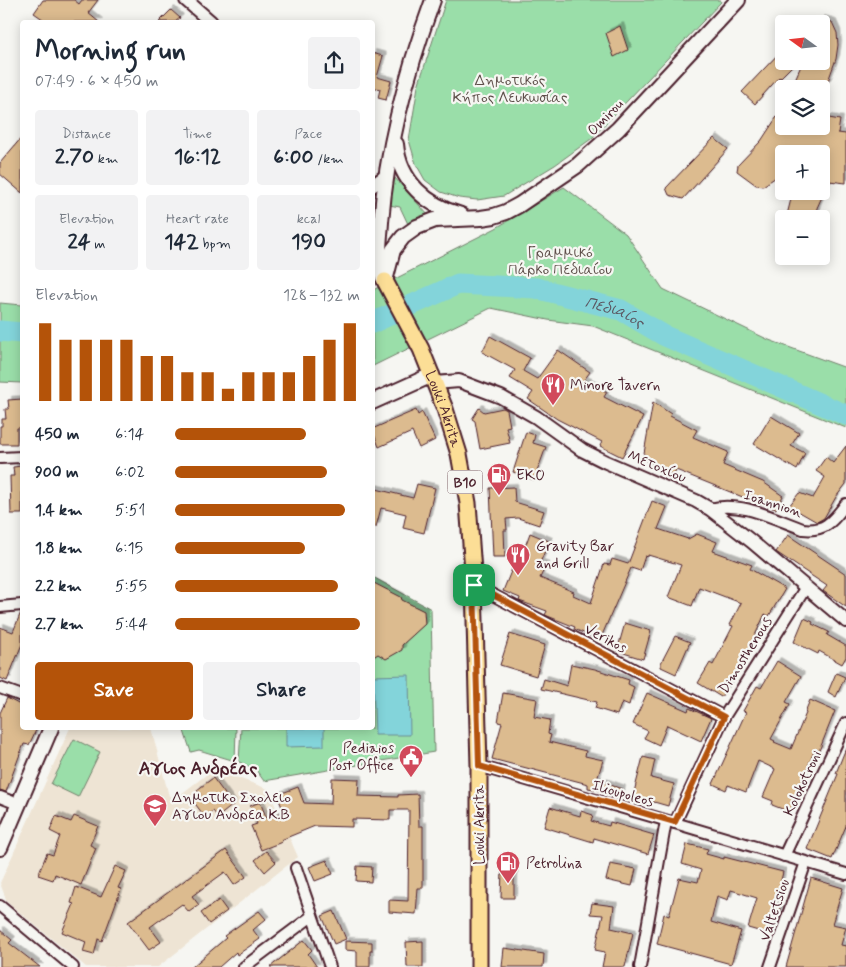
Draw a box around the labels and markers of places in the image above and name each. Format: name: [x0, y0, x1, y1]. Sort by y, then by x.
restaurant icon: Minore Tavern: [540, 372, 566, 406]
place label: Minore Tavern: [570, 376, 660, 396]
fuel station icon: EKO: [486, 462, 512, 496]
place label: EKO: [516, 466, 545, 486]
place label: Gravity Bar and Grill: [536, 537, 614, 574]
restaurant icon: Gravity Bar and Grill: [505, 542, 531, 576]
pin: [453, 564, 495, 606]
place label: Pediaios Post Office: [329, 739, 394, 776]
public building icon: Pediaios Post Office: [398, 744, 424, 778]
place label: Δημοτικο Σχολειο Αγιου Ανδρεα Κ.Β: [172, 788, 291, 825]
school or university icon: Δημοτικο Σχολειο Αγιου Ανδρεα Κ.Β: [142, 793, 168, 827]
fuel station icon: Petrolina: [495, 850, 521, 884]
place label: Petrolina: [526, 854, 583, 874]

